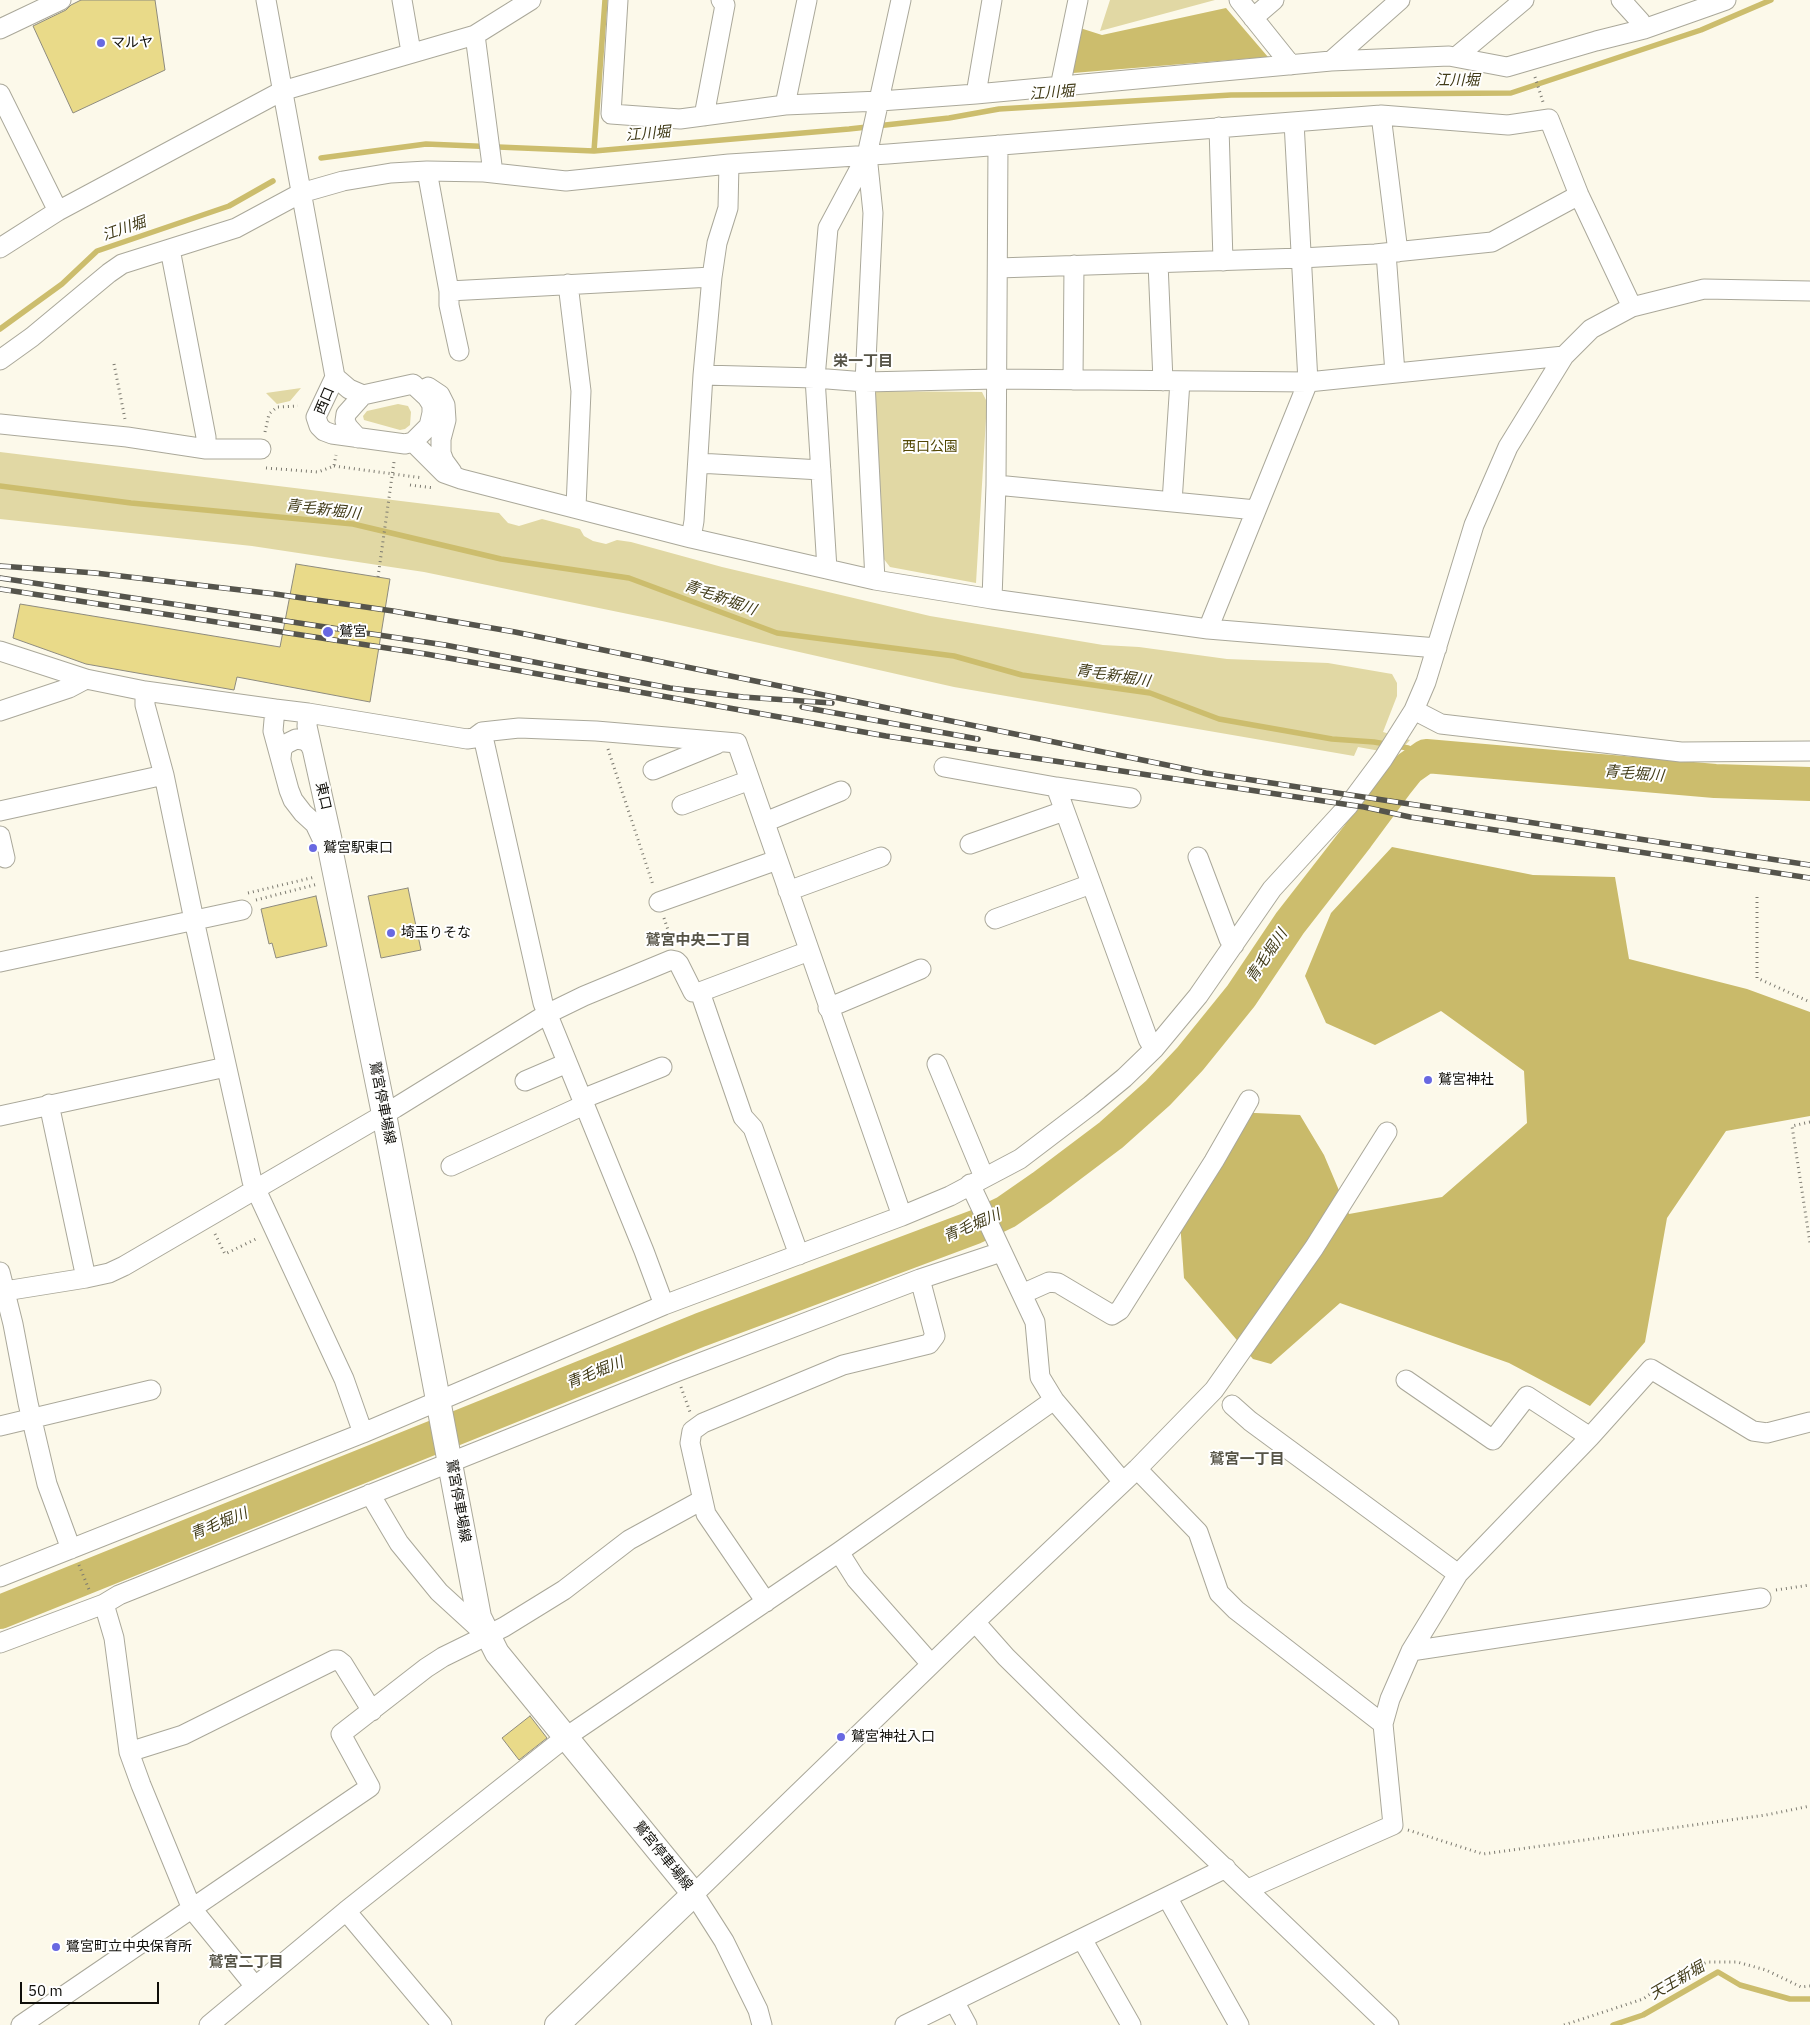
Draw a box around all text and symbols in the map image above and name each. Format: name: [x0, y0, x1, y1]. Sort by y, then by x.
place label: マルヤ: [111, 35, 153, 51]
marker: マルヤ: [95, 37, 107, 49]
water label: 江川堀: [1435, 72, 1479, 90]
water label: 江川堀: [1029, 82, 1075, 104]
water label: 江川堀: [625, 123, 671, 145]
water label: 江川堀: [100, 213, 148, 245]
district label: 栄一丁目: [833, 353, 893, 371]
street label: 西口: [312, 385, 338, 417]
park label: 西口公園: [902, 439, 958, 455]
water label: 青毛新堀川: [285, 496, 361, 524]
water label: 青毛新堀川: [682, 577, 758, 619]
place label: 鷲宮: [339, 624, 367, 640]
marker: 鷲宮: [321, 625, 335, 639]
water label: 青毛新堀川: [1075, 661, 1151, 691]
water label: 青毛堀川: [1603, 762, 1665, 786]
street label: 東口: [312, 780, 334, 812]
place label: 鷲宮駅東口: [323, 840, 393, 856]
marker: 鷲宮駅東口: [307, 842, 319, 854]
place label: 埼玉りそな: [401, 925, 471, 941]
water label: 青毛堀川: [1243, 926, 1291, 986]
marker: 埼玉りそな: [385, 927, 397, 939]
district label: 鷲宮中央二丁目: [646, 932, 750, 950]
street label: 鷲宮停車場線: [366, 1060, 398, 1146]
place label: 鷲宮神社: [1438, 1072, 1494, 1088]
marker: 鷲宮神社: [1422, 1074, 1434, 1086]
water label: 青毛堀川: [941, 1206, 1003, 1246]
water label: 青毛堀川: [564, 1353, 626, 1393]
district label: 鷲宮一丁目: [1210, 1451, 1284, 1469]
street label: 鷲宮停車場線: [442, 1458, 474, 1544]
water label: 青毛堀川: [188, 1504, 250, 1544]
place label: 鷲宮神社入口: [851, 1729, 935, 1745]
marker: 鷲宮神社入口: [835, 1731, 847, 1743]
street label: 鷲宮停車場線: [630, 1818, 696, 1894]
place label: 鷺宮町立中央保育所: [66, 1939, 192, 1955]
marker: 鷺宮町立中央保育所: [50, 1941, 62, 1953]
district label: 鷲宮二丁目: [209, 1954, 283, 1972]
water label: 天王新堀: [1647, 1958, 1707, 2004]
scale bar: [22, 1972, 161, 2004]
text: 50 m: [28, 1981, 63, 2000]

